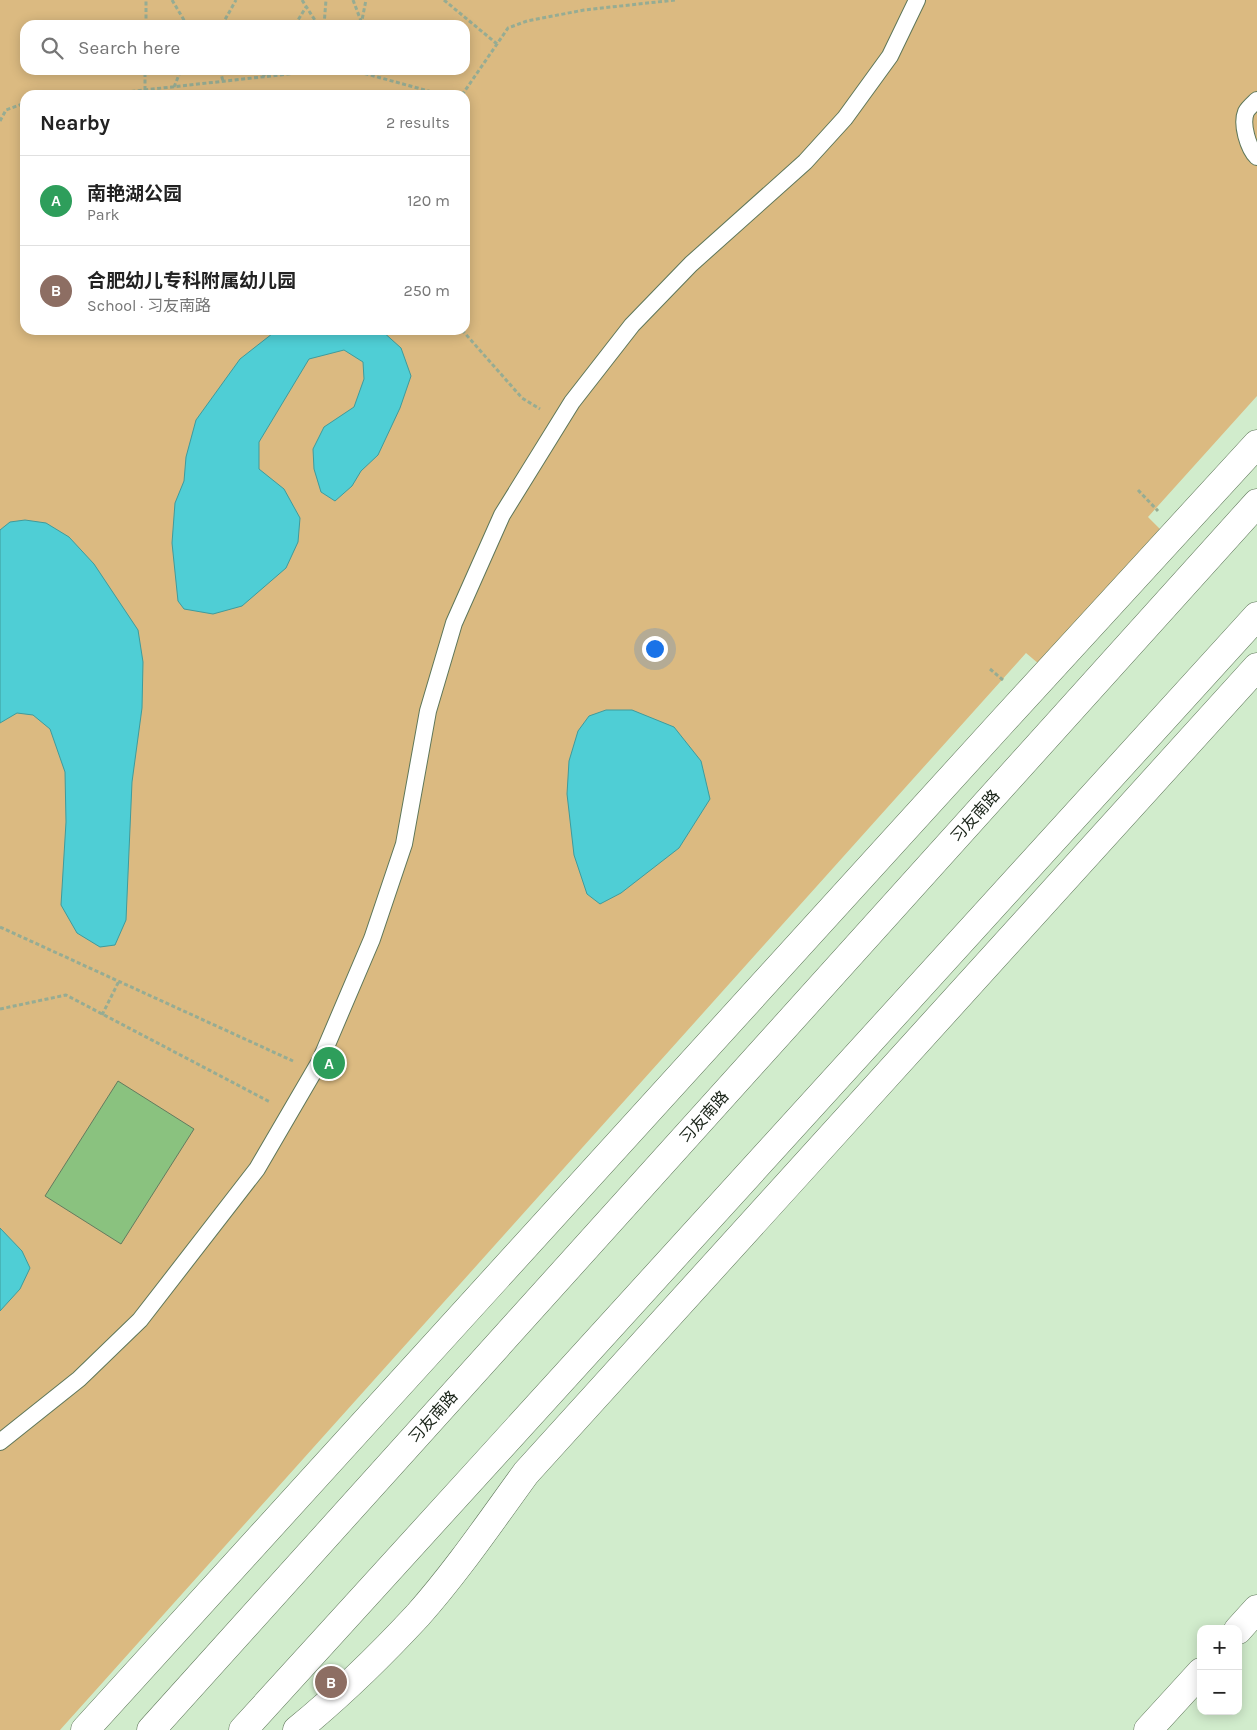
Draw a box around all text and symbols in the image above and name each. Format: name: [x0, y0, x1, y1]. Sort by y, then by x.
search box: [20, 20, 470, 75]
icon: search: [38, 34, 66, 62]
text: Search here: [78, 37, 180, 59]
text: Nearby: [40, 111, 110, 135]
text: 2 results: [386, 113, 450, 132]
text: 南艳湖公园: [87, 183, 182, 205]
text: A: [51, 191, 61, 210]
text: 120 m: [407, 191, 450, 210]
text: Park: [87, 205, 119, 224]
text: 合肥幼儿专科附属幼儿园: [87, 270, 296, 292]
text: B: [51, 281, 61, 300]
text: 250 m: [403, 281, 450, 300]
text: School · 习友南路: [87, 296, 211, 315]
your location: [642, 636, 668, 662]
street label: 习友南路: [947, 786, 1003, 846]
pin: A: [313, 1044, 345, 1082]
street label: 习友南路: [676, 1087, 732, 1147]
street label: 习友南路: [405, 1387, 461, 1447]
map controls: [1197, 1625, 1242, 1715]
button: +: [1197, 1625, 1242, 1670]
pin: B: [315, 1663, 347, 1701]
button: −: [1197, 1670, 1242, 1715]

